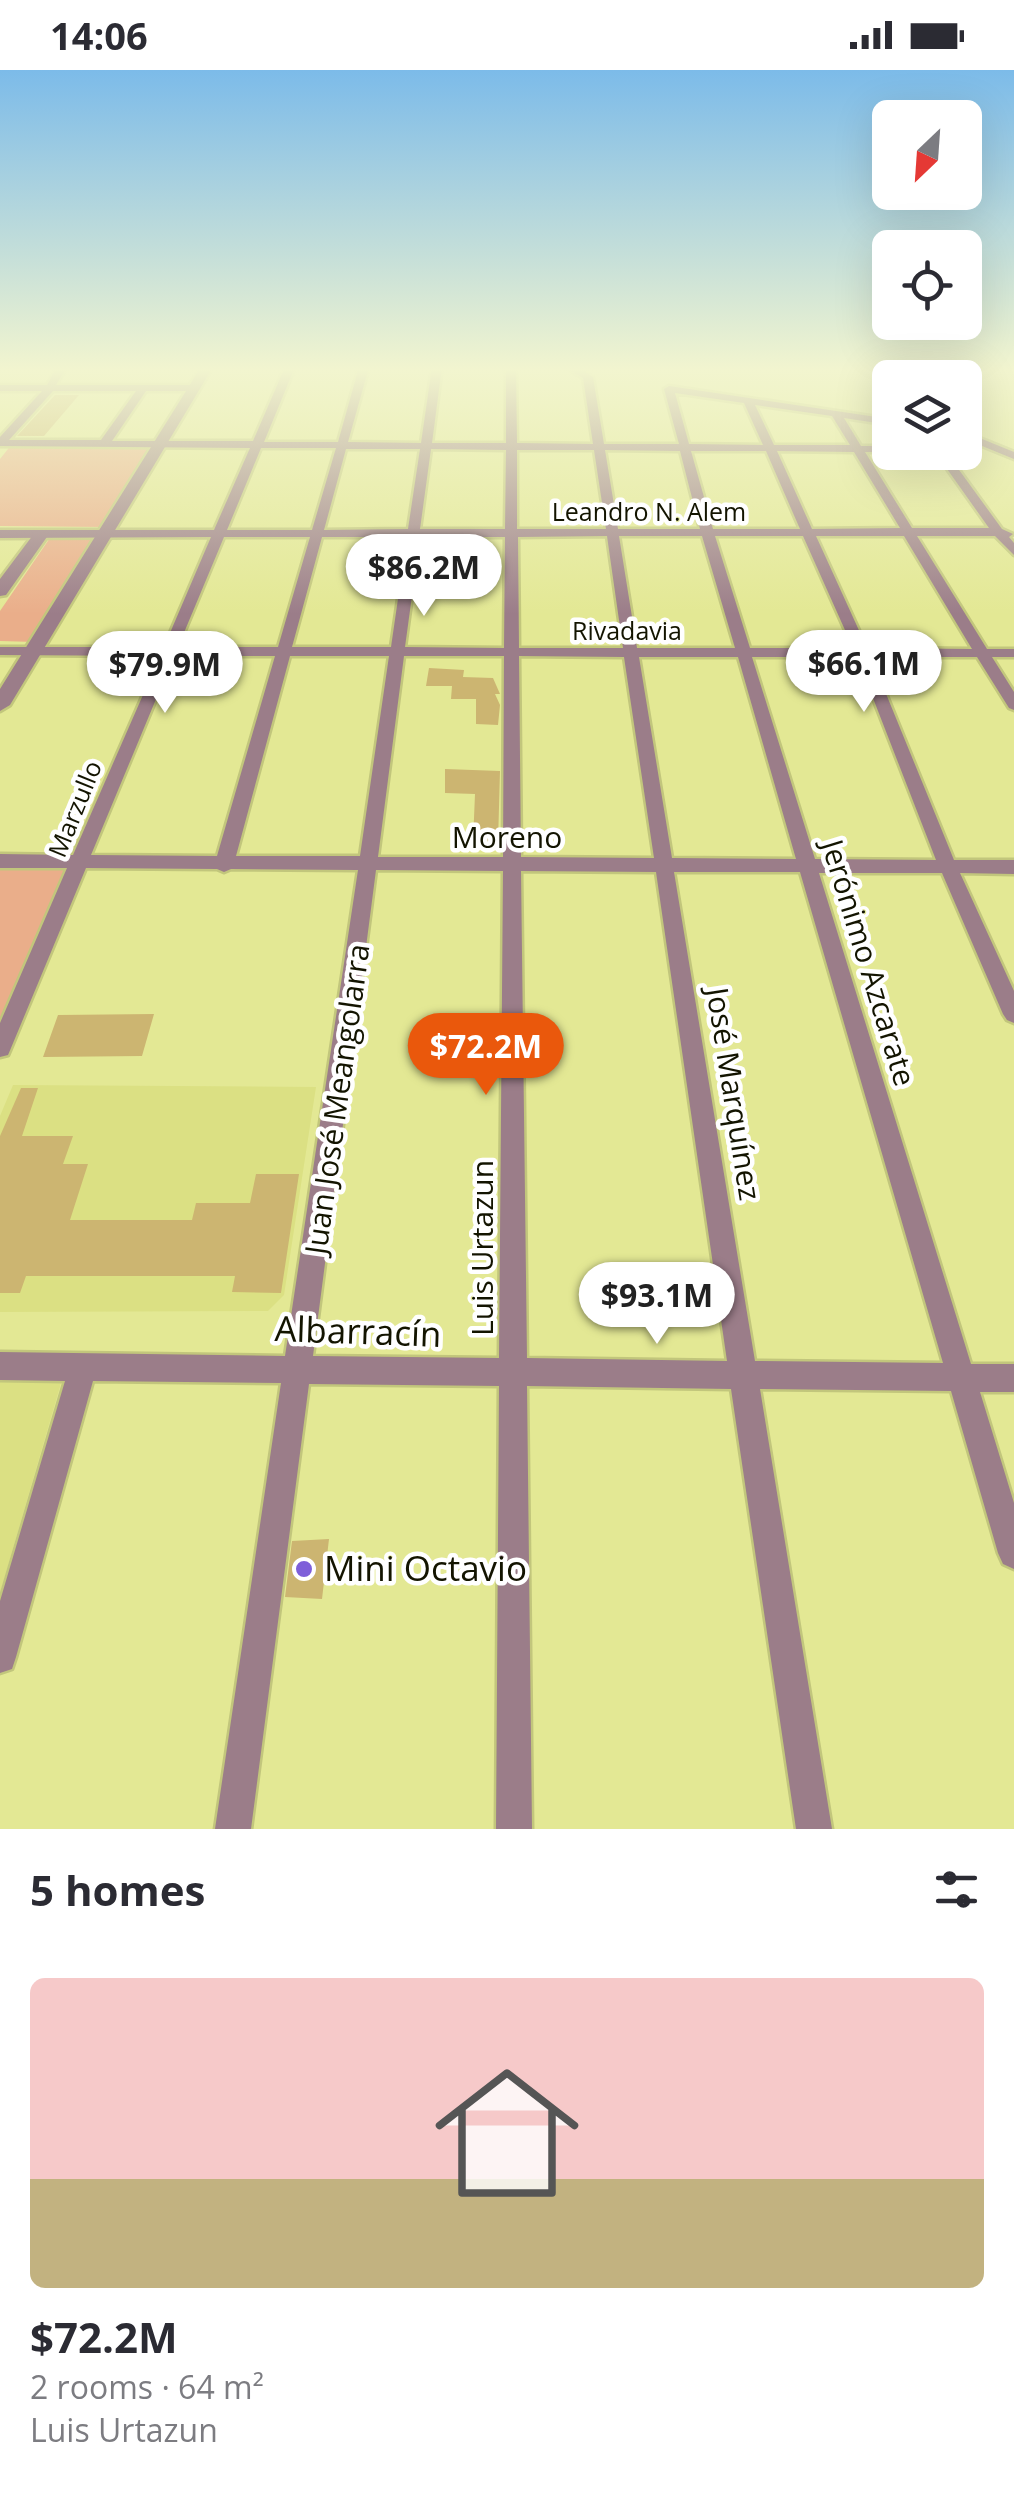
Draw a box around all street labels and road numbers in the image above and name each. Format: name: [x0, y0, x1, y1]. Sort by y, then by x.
street label: Leandro N. Alem: [552, 494, 746, 528]
street label: Rivadavia: [572, 613, 682, 647]
street label: Marzullo: [39, 755, 109, 862]
street label: Moreno: [452, 816, 562, 857]
street label: Jerónimo Azcarate: [812, 832, 926, 1091]
street label: Juan José Meangolarra: [294, 941, 379, 1260]
street label: José Marquínez: [697, 982, 772, 1203]
street label: Luis Urtazun: [461, 1160, 502, 1336]
street label: Albarracín: [274, 1304, 442, 1357]

